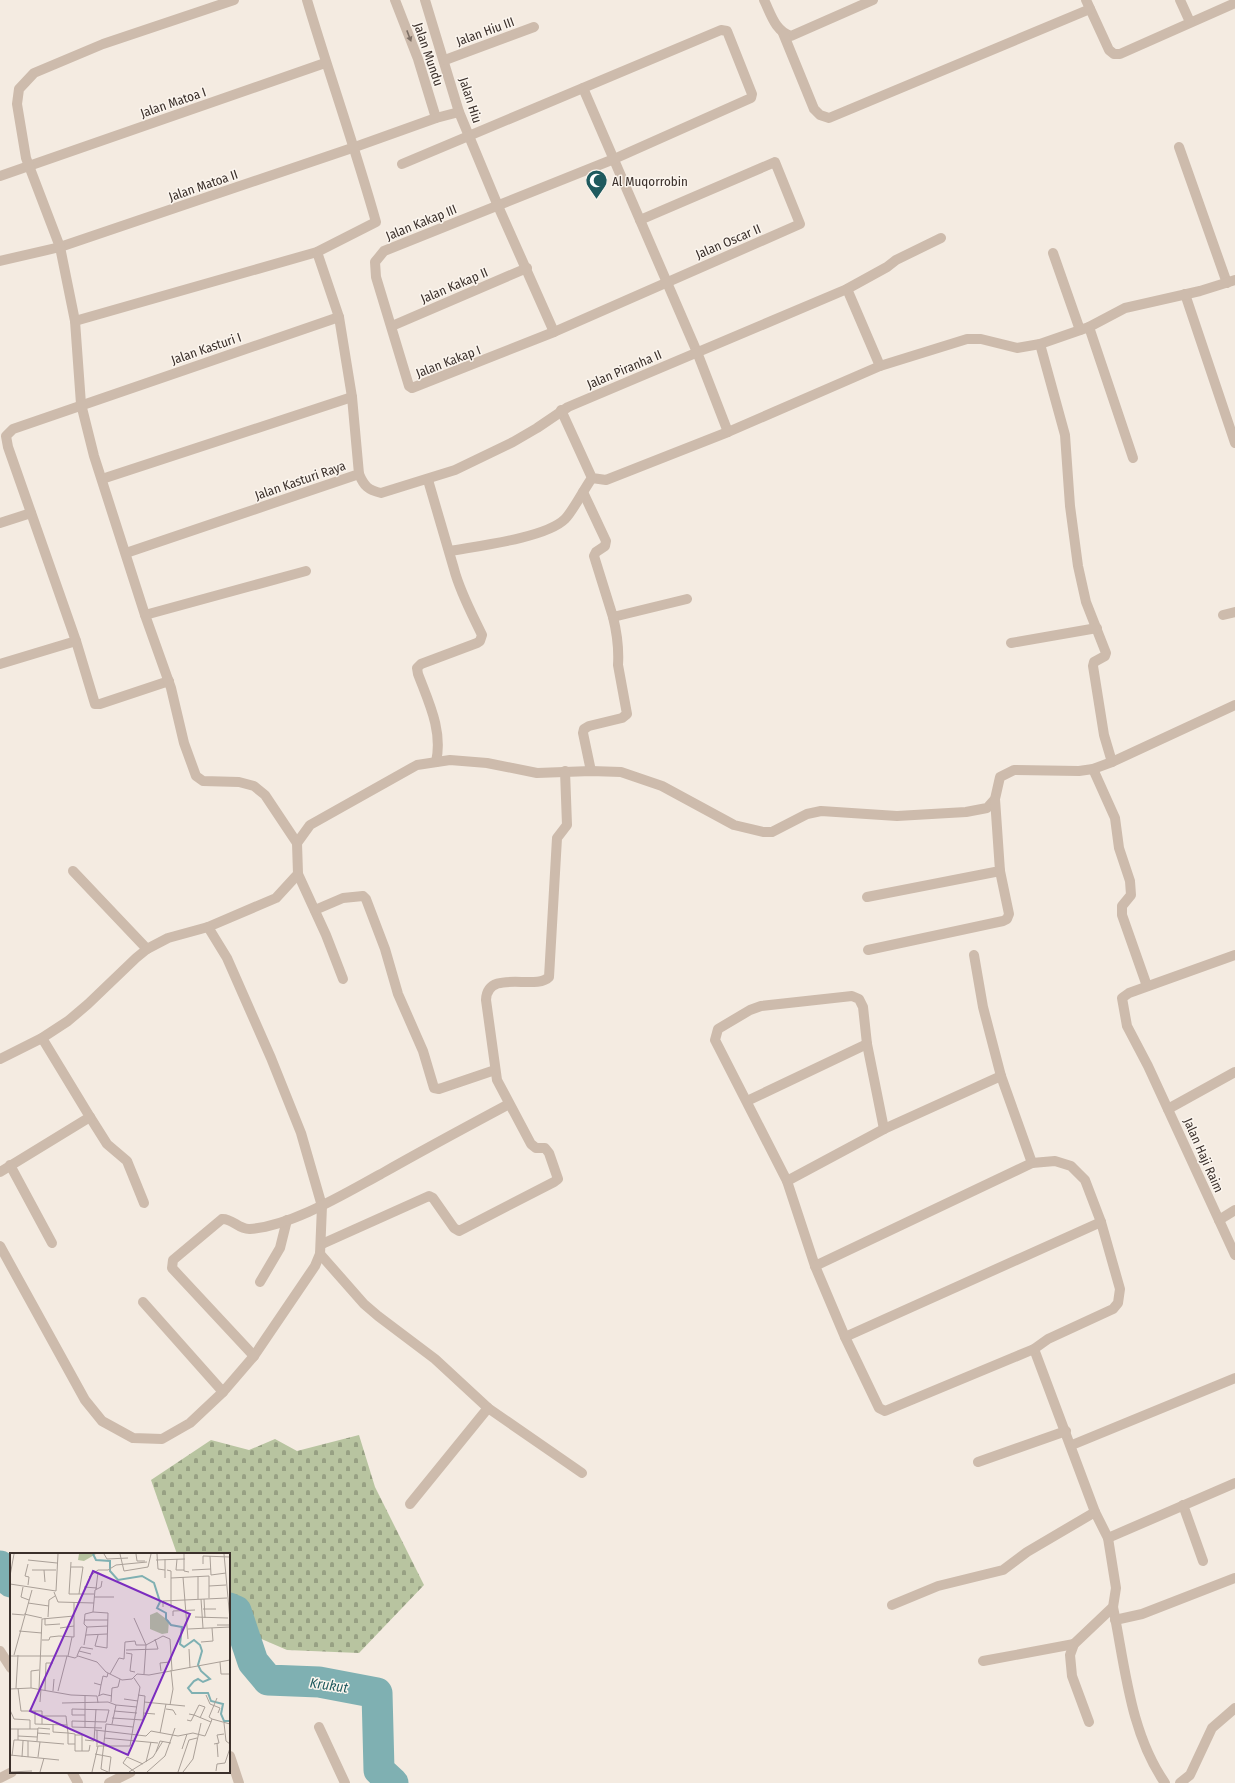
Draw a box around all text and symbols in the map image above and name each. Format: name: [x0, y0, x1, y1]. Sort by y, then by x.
street label: Jalan Hiu III: [454, 14, 516, 49]
street label: Jalan Mundu: [411, 20, 446, 88]
one-way arrow: [407, 31, 413, 43]
street label: Jalan Hiu: [456, 75, 485, 125]
street label: Jalan Matoa I: [138, 84, 208, 121]
street label: Jalan Matoa II: [167, 167, 240, 204]
mosque icon: Al Muqorrobin: [583, 168, 609, 201]
place label: Al Muqorrobin: [612, 174, 688, 189]
street label: Jalan Kakap III: [384, 201, 459, 243]
street label: Jalan Oscar II: [693, 221, 763, 262]
street label: Jalan Kakap II: [418, 265, 490, 306]
street label: Jalan Kasturi I: [169, 329, 243, 368]
street label: Jalan Kakap I: [414, 342, 483, 381]
street label: Jalan Piranha II: [584, 347, 664, 392]
street label: Jalan Kasturi Raya: [253, 458, 348, 503]
street label: Jalan Haji Raim: [1180, 1116, 1227, 1195]
inset map: [10, 1553, 230, 1773]
water label: Krukut: [309, 1674, 350, 1697]

